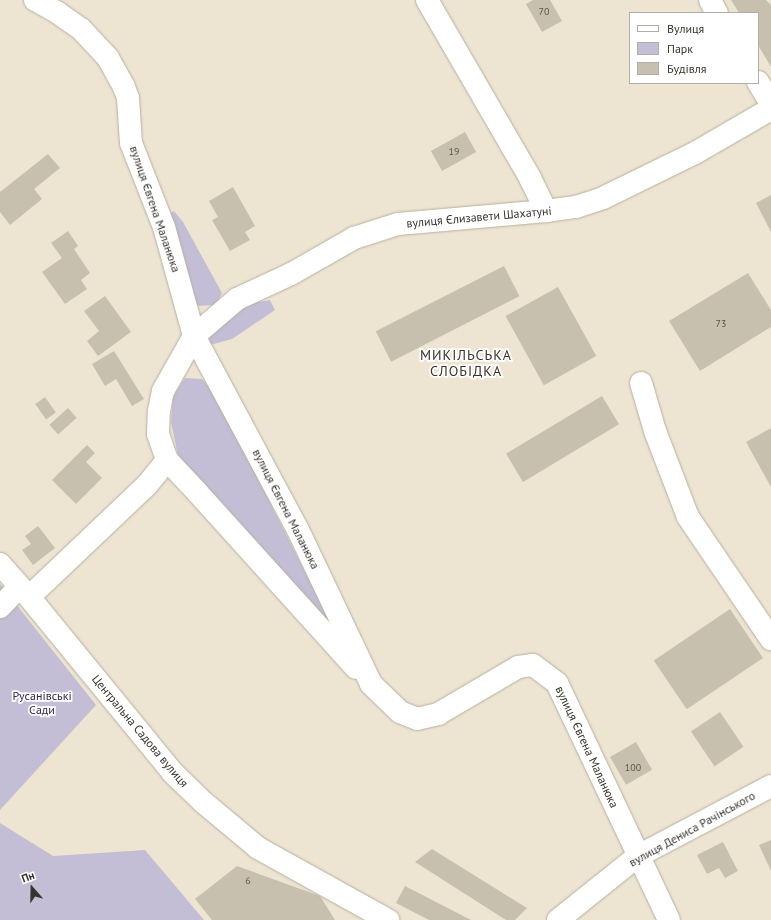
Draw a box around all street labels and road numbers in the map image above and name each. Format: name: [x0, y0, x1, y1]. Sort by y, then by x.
street label: вулиця Євгена Маланюка: [127, 144, 183, 274]
street label: вулиця Єлизавети Шахатуні: [406, 203, 552, 231]
street label: вулиця Євгена Маланюка: [249, 447, 323, 571]
street label: Центральна Садова вулиця: [89, 672, 191, 790]
street label: вулиця Євгена Маланюка: [552, 684, 622, 810]
street label: вулиця Дениса Рачінського: [626, 788, 758, 870]

